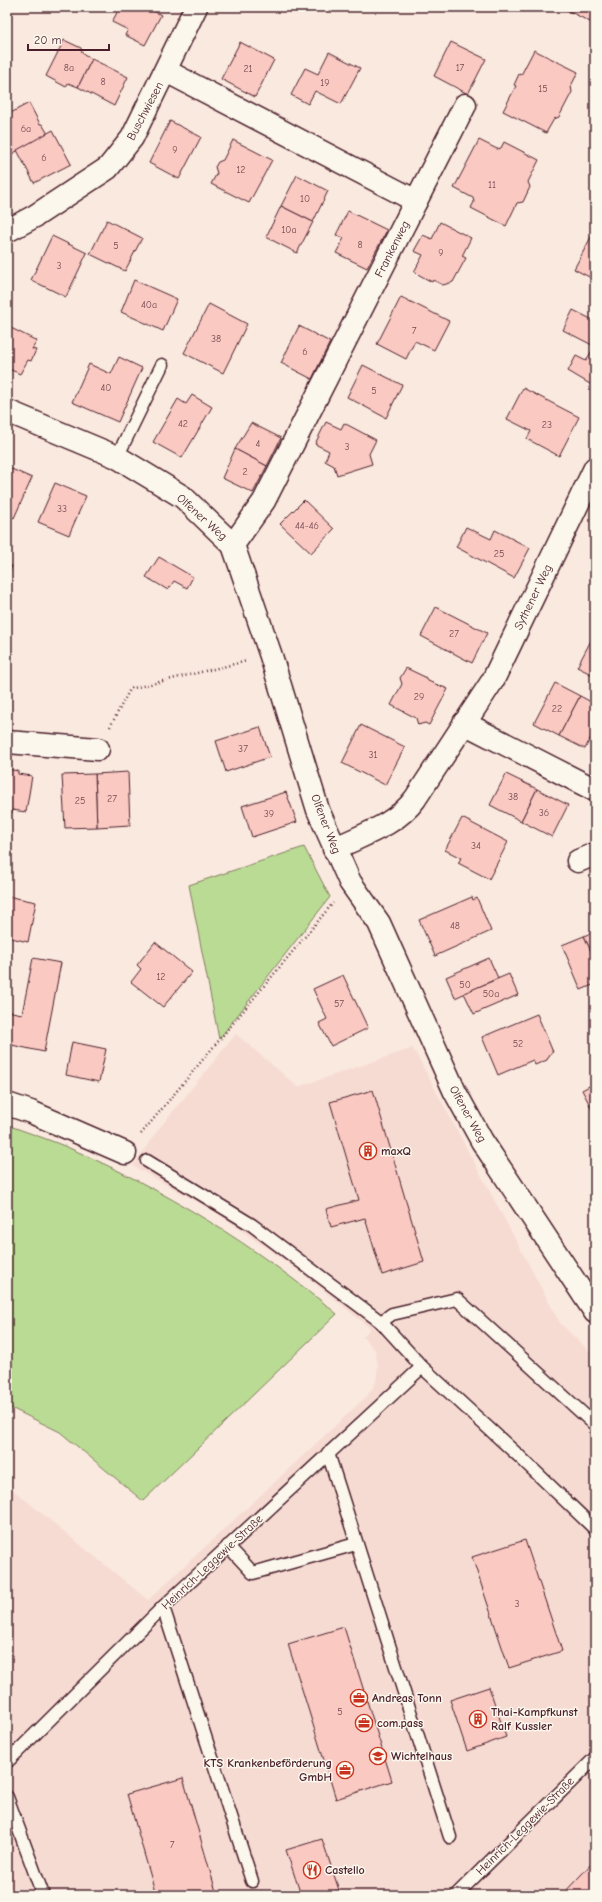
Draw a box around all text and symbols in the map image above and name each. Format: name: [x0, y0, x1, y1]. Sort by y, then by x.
scale bar: [28, 26, 109, 52]
text: 20 m: [34, 33, 62, 47]
house number: 8a: [64, 62, 74, 74]
house number: 17: [456, 62, 465, 74]
house number: 21: [243, 63, 253, 75]
house number: 8: [100, 76, 106, 88]
house number: 19: [320, 77, 330, 89]
street label: Buschwiesen: [124, 79, 166, 143]
house number: 15: [538, 83, 548, 95]
house number: 6a: [21, 123, 31, 135]
house number: 9: [172, 144, 178, 156]
house number: 6: [41, 152, 47, 164]
house number: 12: [236, 164, 246, 176]
house number: 11: [488, 179, 496, 191]
house number: 10: [300, 193, 310, 205]
street label: Frankenweg: [372, 218, 412, 280]
house number: 10a: [281, 224, 297, 236]
house number: 8: [357, 239, 363, 251]
house number: 5: [113, 240, 119, 252]
house number: 9: [438, 247, 444, 259]
house number: 3: [56, 260, 62, 272]
house number: 40a: [141, 299, 157, 311]
house number: 7: [412, 325, 417, 337]
house number: 38: [211, 333, 221, 345]
house number: 6: [302, 346, 308, 358]
house number: 40: [101, 382, 111, 394]
house number: 5: [371, 385, 377, 397]
house number: 42: [178, 418, 188, 430]
house number: 23: [542, 419, 552, 431]
house number: 4: [256, 438, 261, 450]
house number: 3: [344, 441, 350, 453]
house number: 2: [242, 466, 248, 478]
street label: Olfener Weg: [174, 491, 230, 543]
house number: 33: [57, 503, 67, 515]
house number: 44-46: [295, 520, 319, 532]
house number: 25: [494, 548, 504, 560]
street label: Sythener Weg: [511, 562, 555, 632]
house number: 27: [449, 628, 459, 640]
house number: 29: [414, 691, 424, 703]
house number: 22: [552, 703, 562, 715]
house number: 37: [238, 743, 248, 755]
house number: 31: [368, 749, 378, 761]
house number: 38: [508, 791, 518, 803]
street label: Olfener Weg: [308, 792, 344, 856]
house number: 27: [107, 793, 117, 805]
house number: 25: [75, 795, 85, 807]
house number: 36: [539, 807, 549, 819]
house number: 39: [264, 808, 274, 820]
house number: 34: [471, 840, 481, 852]
house number: 48: [450, 920, 460, 932]
house number: 12: [156, 971, 166, 983]
house number: 50: [459, 979, 471, 991]
house number: 50a: [483, 988, 499, 1000]
house number: 57: [334, 998, 344, 1010]
house number: 52: [513, 1038, 523, 1050]
street label: Olfener Weg: [447, 1083, 489, 1145]
building icon: maxQ: [358, 1141, 378, 1161]
place label: maxQ: [381, 1144, 411, 1158]
street label: Heinrich-Leggewie-Straße: [159, 1512, 265, 1612]
house number: 3: [514, 1598, 520, 1610]
office icon: Andreas Tonn: [349, 1688, 369, 1708]
place label: Andreas Tonn: [372, 1691, 442, 1705]
place label: Thai-Kampfkunst Ralf Kussler: [491, 1705, 579, 1733]
house number: 5: [337, 1706, 343, 1718]
building icon: Thai-Kampfkunst Ralf Kussler: [468, 1709, 488, 1729]
office icon: com.pass: [354, 1713, 374, 1733]
place label: com.pass: [377, 1716, 423, 1730]
school or university icon: Wichtelhaus: [368, 1746, 388, 1766]
place label: Wichtelhaus: [391, 1749, 452, 1763]
place label: KTS Krankenbeförderung GmbH: [203, 1756, 332, 1784]
office icon: KTS Krankenbeförderung GmbH: [335, 1760, 355, 1780]
street label: Heinrich-Leggewie-Straße: [473, 1774, 577, 1878]
house number: 7: [170, 1839, 175, 1851]
restaurant icon: Castello: [302, 1860, 322, 1880]
place label: Castello: [325, 1863, 365, 1877]

